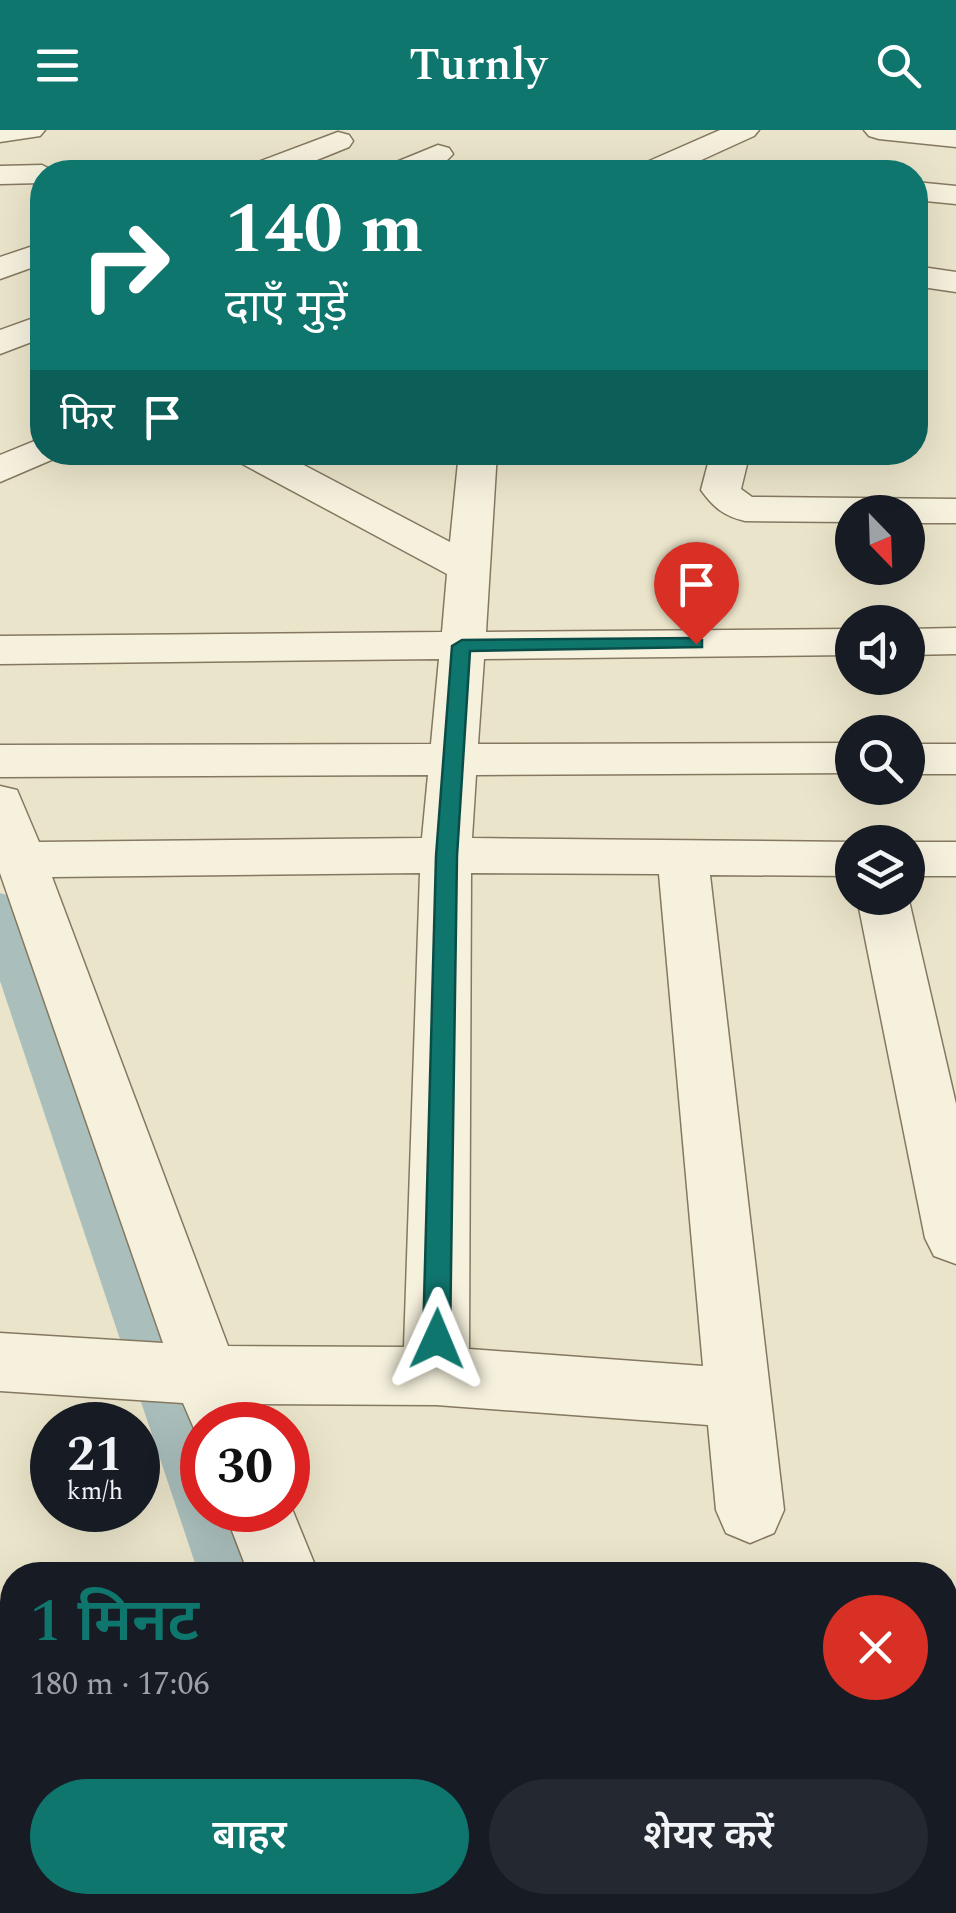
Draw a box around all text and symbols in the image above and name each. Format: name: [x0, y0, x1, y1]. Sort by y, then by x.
text: Turnly: [409, 31, 547, 100]
icon: menu: [30, 38, 85, 93]
icon: search: [871, 38, 926, 93]
text: 140 m: [225, 177, 423, 283]
icon: right: [60, 200, 190, 330]
text: दाएँ मुड़ें: [225, 273, 348, 342]
text: फिर: [60, 389, 115, 447]
icon: arrive: [135, 390, 190, 445]
north arrow: [835, 495, 925, 585]
map controls: [835, 495, 925, 915]
pin: [654, 542, 739, 645]
icon: arrive: [669, 557, 724, 612]
button: sound: [835, 605, 925, 695]
button: search: [835, 715, 925, 805]
button: layers: [835, 825, 925, 915]
position arrow: [385, 1287, 489, 1391]
speed limit sign: 30: [180, 1402, 310, 1532]
text: 21: [67, 1417, 123, 1493]
text: km/h: [67, 1473, 123, 1511]
text: 1 मिनट: [30, 1576, 199, 1668]
button: close: [823, 1595, 928, 1700]
text: 180 m · 17:06: [30, 1660, 210, 1709]
button: बाहर: [30, 1779, 469, 1894]
button: शेयर करें: [489, 1779, 928, 1894]

